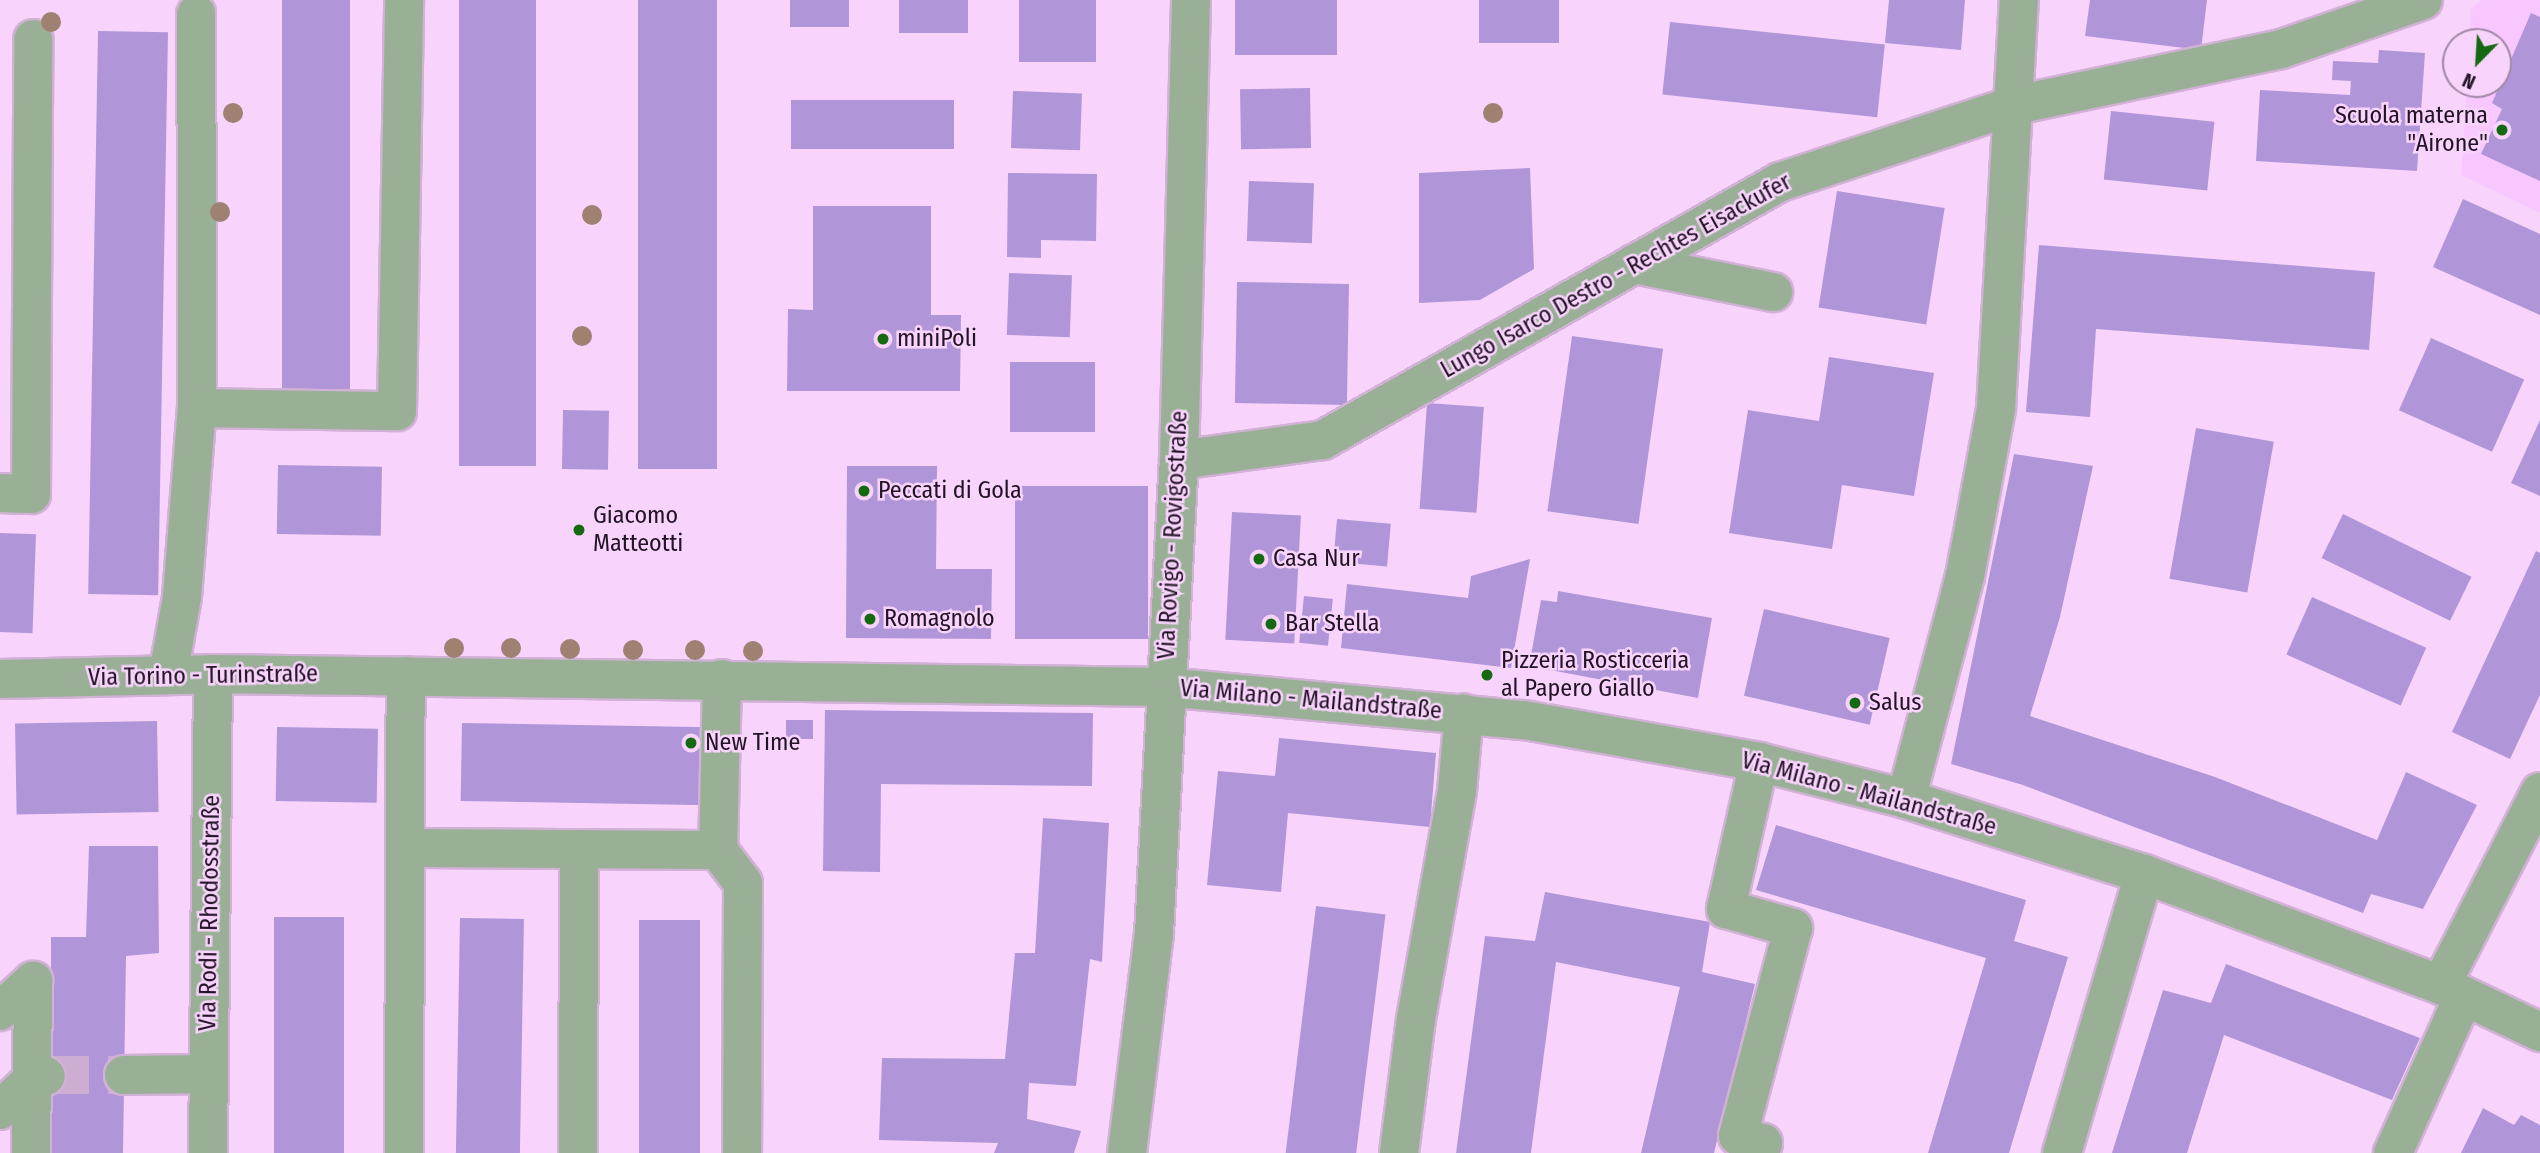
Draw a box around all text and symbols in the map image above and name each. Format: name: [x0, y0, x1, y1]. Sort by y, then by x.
north arrow: [2442, 28, 2512, 98]
text: N: [2459, 68, 2479, 94]
place label: Scuola materna "Airone": [2335, 102, 2488, 158]
marker: Scuola materna "Airone": [2494, 122, 2510, 138]
street label: Lungo Isarco Destro - Rechtes Eisackufer: [1436, 167, 1796, 385]
place label: miniPoli: [897, 325, 977, 353]
marker: miniPoli: [875, 331, 891, 347]
street label: Via Rovigo - Rovigostraße: [1152, 410, 1194, 660]
place label: Peccati di Gola: [878, 477, 1022, 505]
marker: Peccati di Gola: [856, 483, 872, 499]
place label: Giacomo Matteotti: [593, 502, 683, 558]
marker: Giacomo Matteotti: [571, 522, 587, 538]
place label: Casa Nur: [1273, 545, 1360, 573]
marker: Casa Nur: [1251, 551, 1267, 567]
place label: Romagnolo: [884, 605, 995, 633]
place label: Bar Stella: [1285, 610, 1379, 638]
marker: Romagnolo: [862, 611, 878, 627]
marker: Bar Stella: [1263, 616, 1279, 632]
place label: Pizzeria Rosticceria al Papero Giallo: [1501, 647, 1689, 703]
street label: Via Torino - Turinstraße: [88, 660, 318, 692]
marker: Pizzeria Rosticceria al Papero Giallo: [1479, 667, 1495, 683]
street label: Via Milano - Mailandstraße: [1179, 674, 1443, 726]
place label: Salus: [1869, 689, 1922, 717]
marker: Salus: [1847, 695, 1863, 711]
place label: New Time: [705, 729, 800, 757]
marker: New Time: [683, 735, 699, 751]
street label: Via Milano - Mailandstraße: [1738, 746, 2000, 842]
street label: Via Rodi - Rhodosstraße: [194, 795, 226, 1031]

